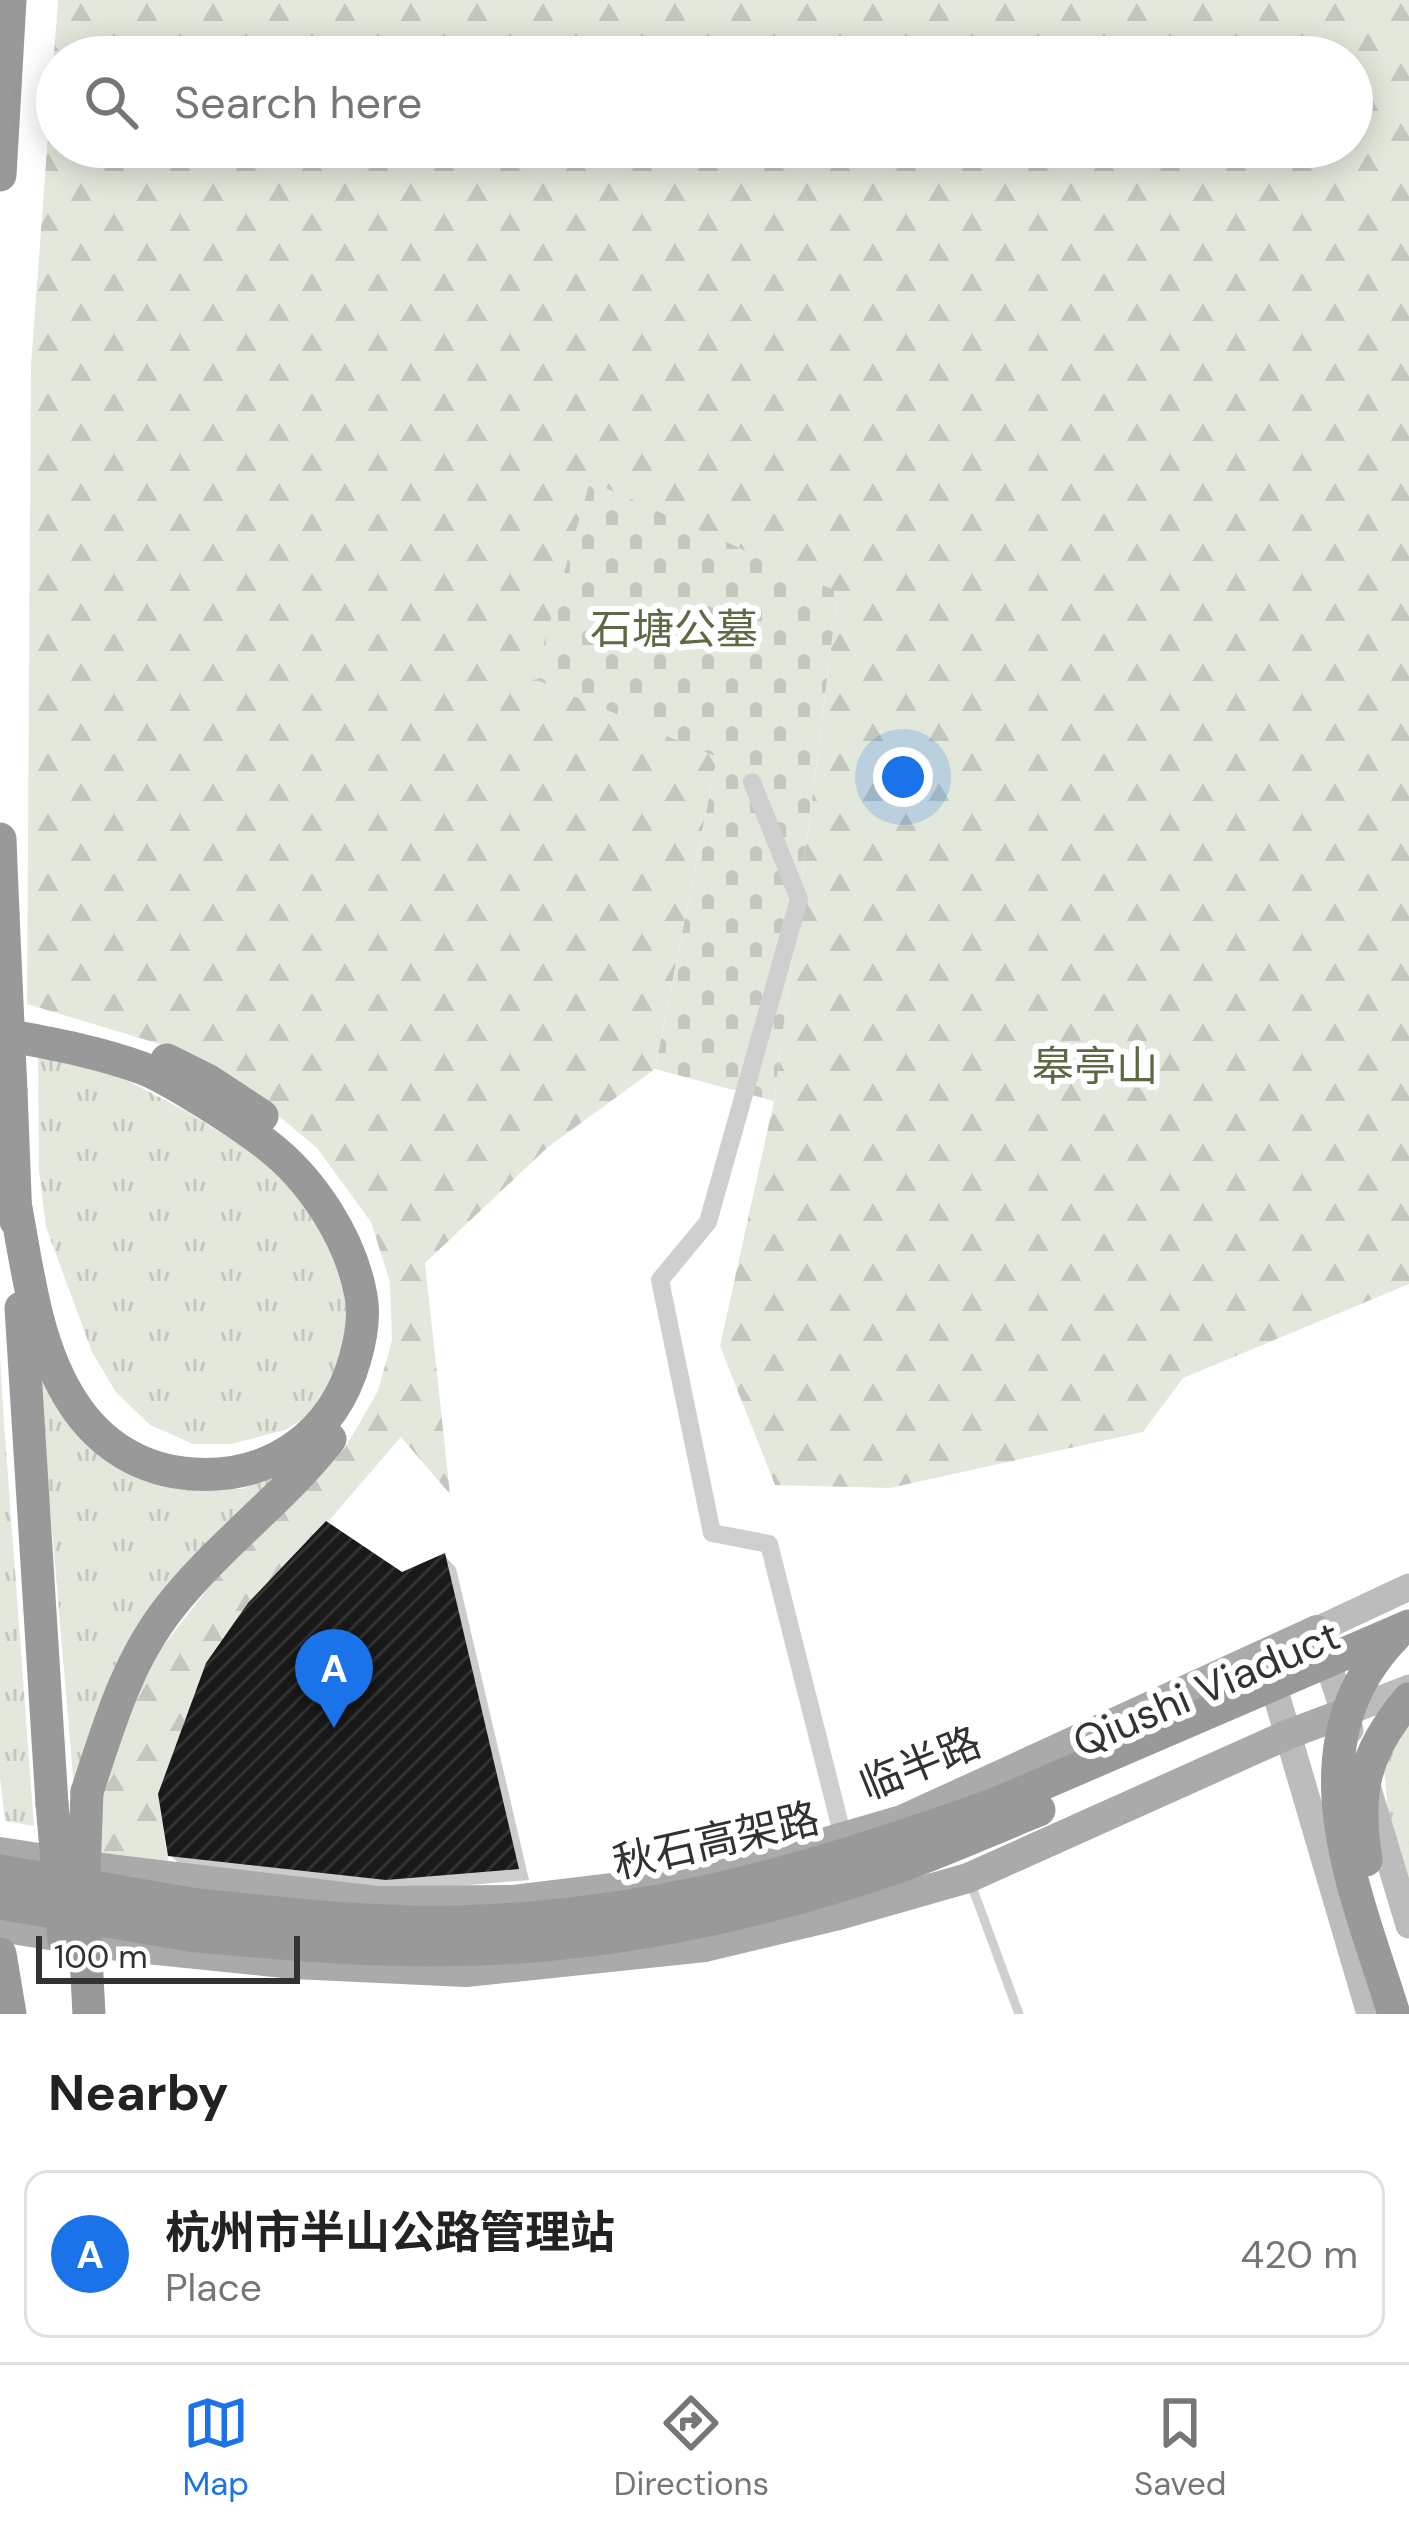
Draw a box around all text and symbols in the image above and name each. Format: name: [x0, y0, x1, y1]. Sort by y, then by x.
search box: [36, 36, 1373, 168]
icon: search: [78, 69, 144, 135]
text: Search here: [174, 73, 422, 132]
park label: 石塘公墓: [590, 602, 758, 657]
your location: [873, 747, 933, 807]
park label: 皋亭山: [1032, 1039, 1158, 1094]
street label: Qiushi Viaduct: [1065, 1608, 1348, 1769]
pin: A: [295, 1629, 373, 1728]
street label: 临半路: [851, 1714, 989, 1813]
street label: 秋石高架路: [608, 1790, 825, 1891]
scale bar: [36, 1930, 300, 1983]
text: 100 m: [54, 1935, 148, 1978]
text: Nearby: [48, 2059, 229, 2126]
text: 杭州市半山公路管理站: [165, 2203, 615, 2262]
text: A: [76, 2229, 104, 2280]
text: 420 m: [1240, 2229, 1358, 2280]
text: Place: [165, 2262, 262, 2313]
tab: Map: [182, 2390, 249, 2505]
tab: Directions: [614, 2390, 769, 2505]
tab: Saved: [1134, 2390, 1227, 2505]

